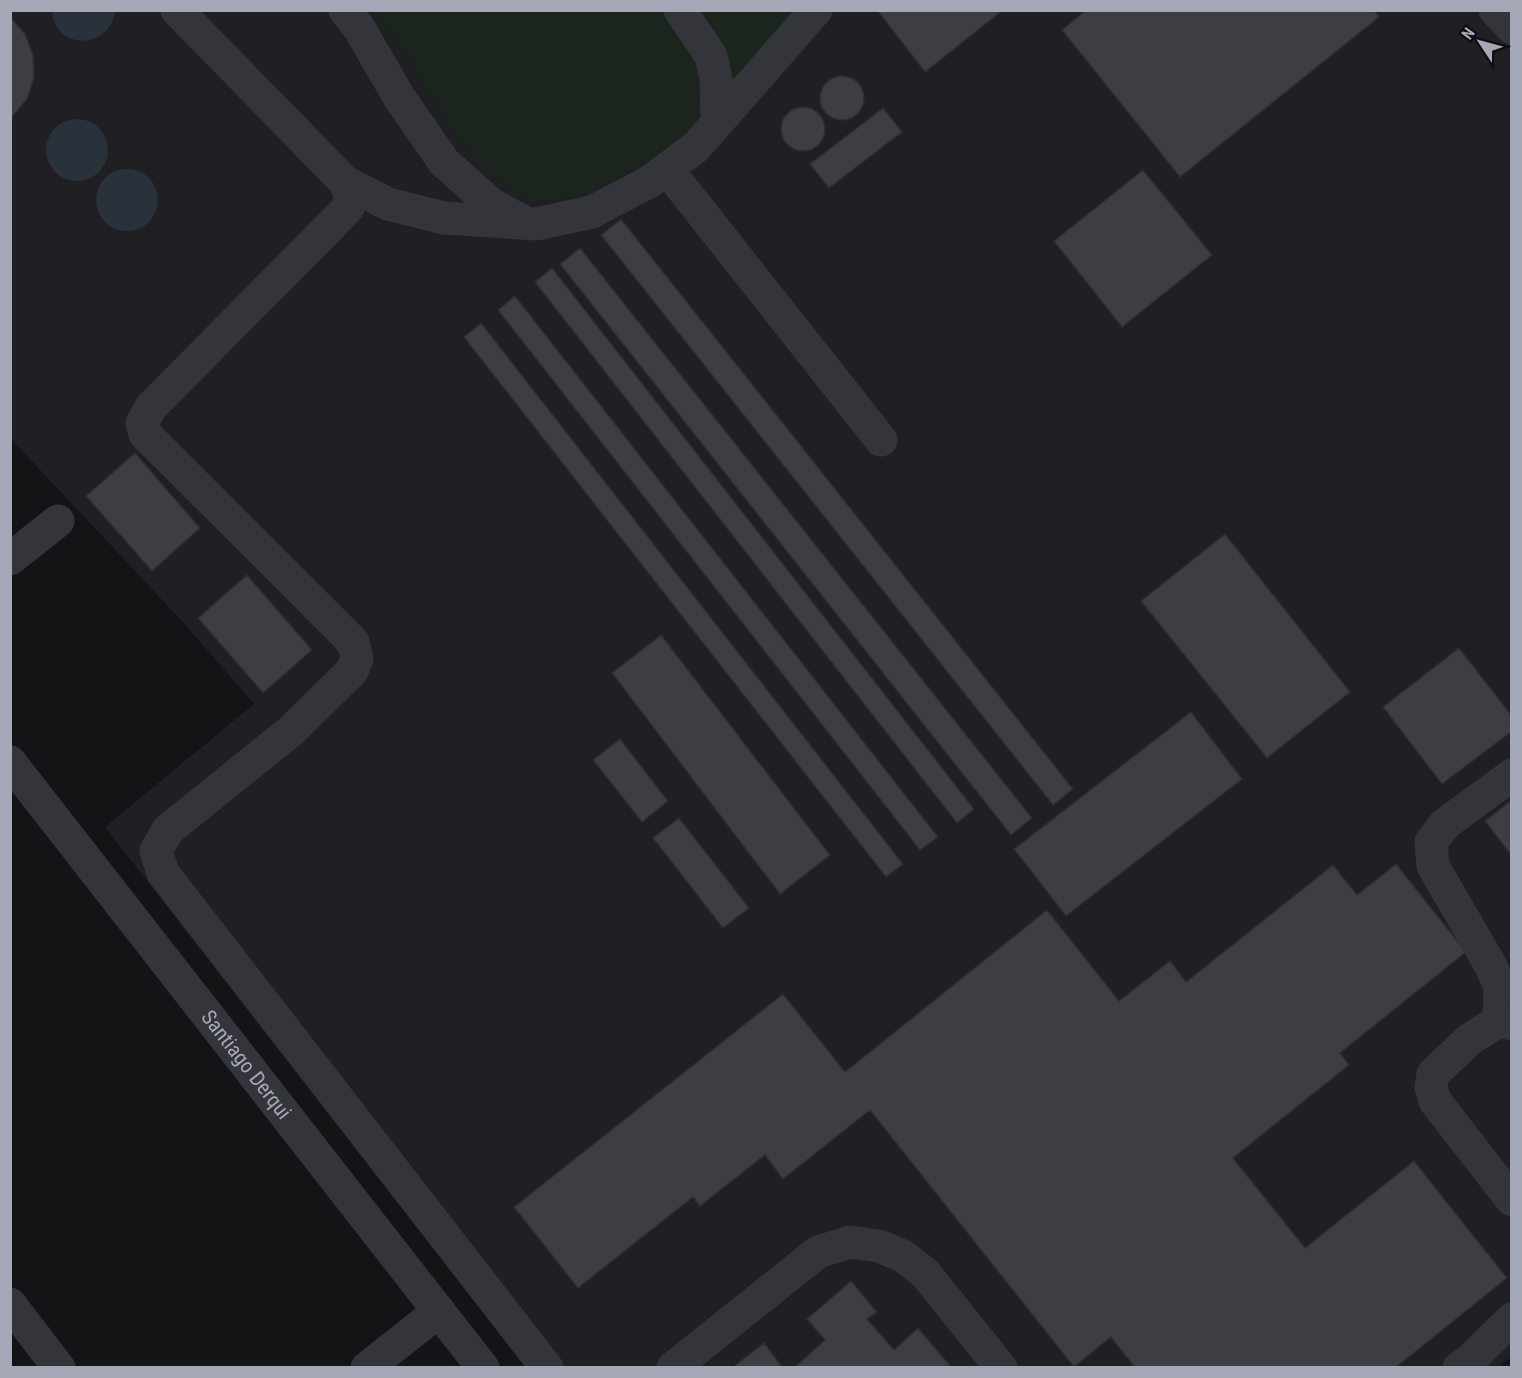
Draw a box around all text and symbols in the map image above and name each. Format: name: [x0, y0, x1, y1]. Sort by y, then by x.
north arrow: [1450, 12, 1510, 72]
text: N: [1458, 24, 1479, 43]
street label: Santiago Derqui: [196, 1005, 296, 1124]

